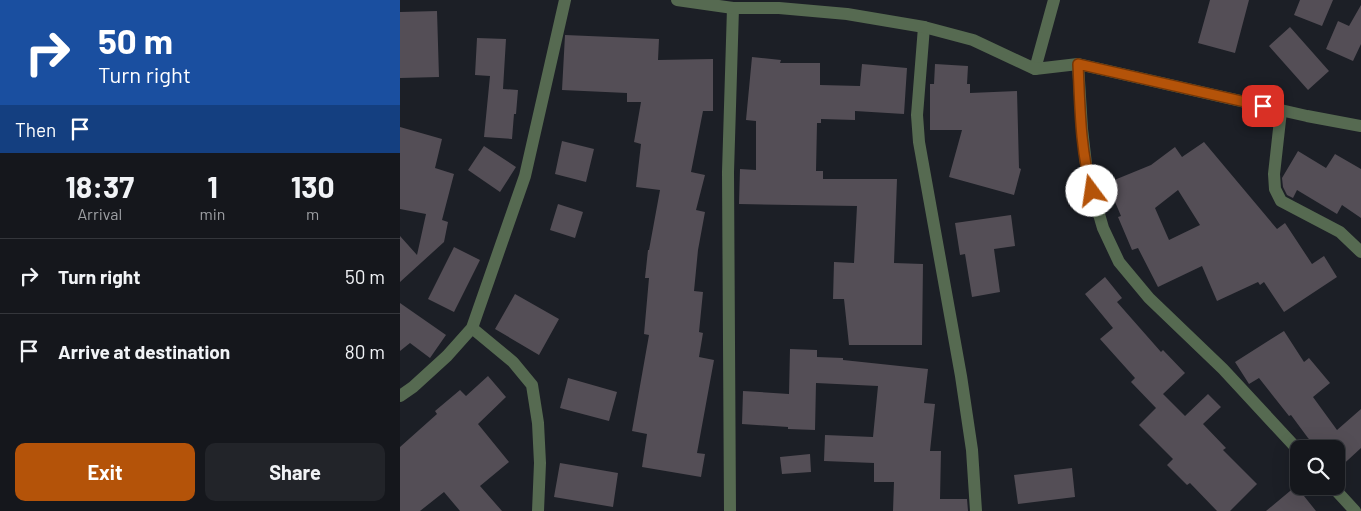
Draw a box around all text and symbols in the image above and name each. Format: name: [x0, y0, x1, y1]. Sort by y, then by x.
text: 50 m: [98, 19, 173, 61]
icon: right: [15, 20, 80, 85]
text: Turn right: [98, 61, 191, 87]
pin: [1242, 85, 1284, 127]
icon: arrive: [1249, 92, 1277, 120]
icon: arrive: [66, 115, 94, 143]
text: Then: [15, 118, 56, 141]
position arrow: [1065, 164, 1117, 216]
text: 18:37: [65, 168, 134, 204]
text: 1: [207, 168, 218, 204]
text: 130: [291, 168, 335, 204]
text: Arrival: [77, 204, 122, 223]
text: min: [199, 204, 225, 223]
text: m: [306, 204, 319, 223]
icon: right: [15, 262, 43, 290]
text: Turn right: [58, 265, 140, 288]
text: 50 m: [345, 265, 385, 288]
icon: arrive: [15, 337, 43, 365]
text: Arrive at destination: [58, 340, 230, 363]
text: 80 m: [345, 340, 385, 363]
map controls: [1290, 440, 1345, 495]
button: search: [1290, 440, 1345, 495]
button: Exit: [15, 443, 195, 501]
button: Share: [205, 443, 385, 501]

